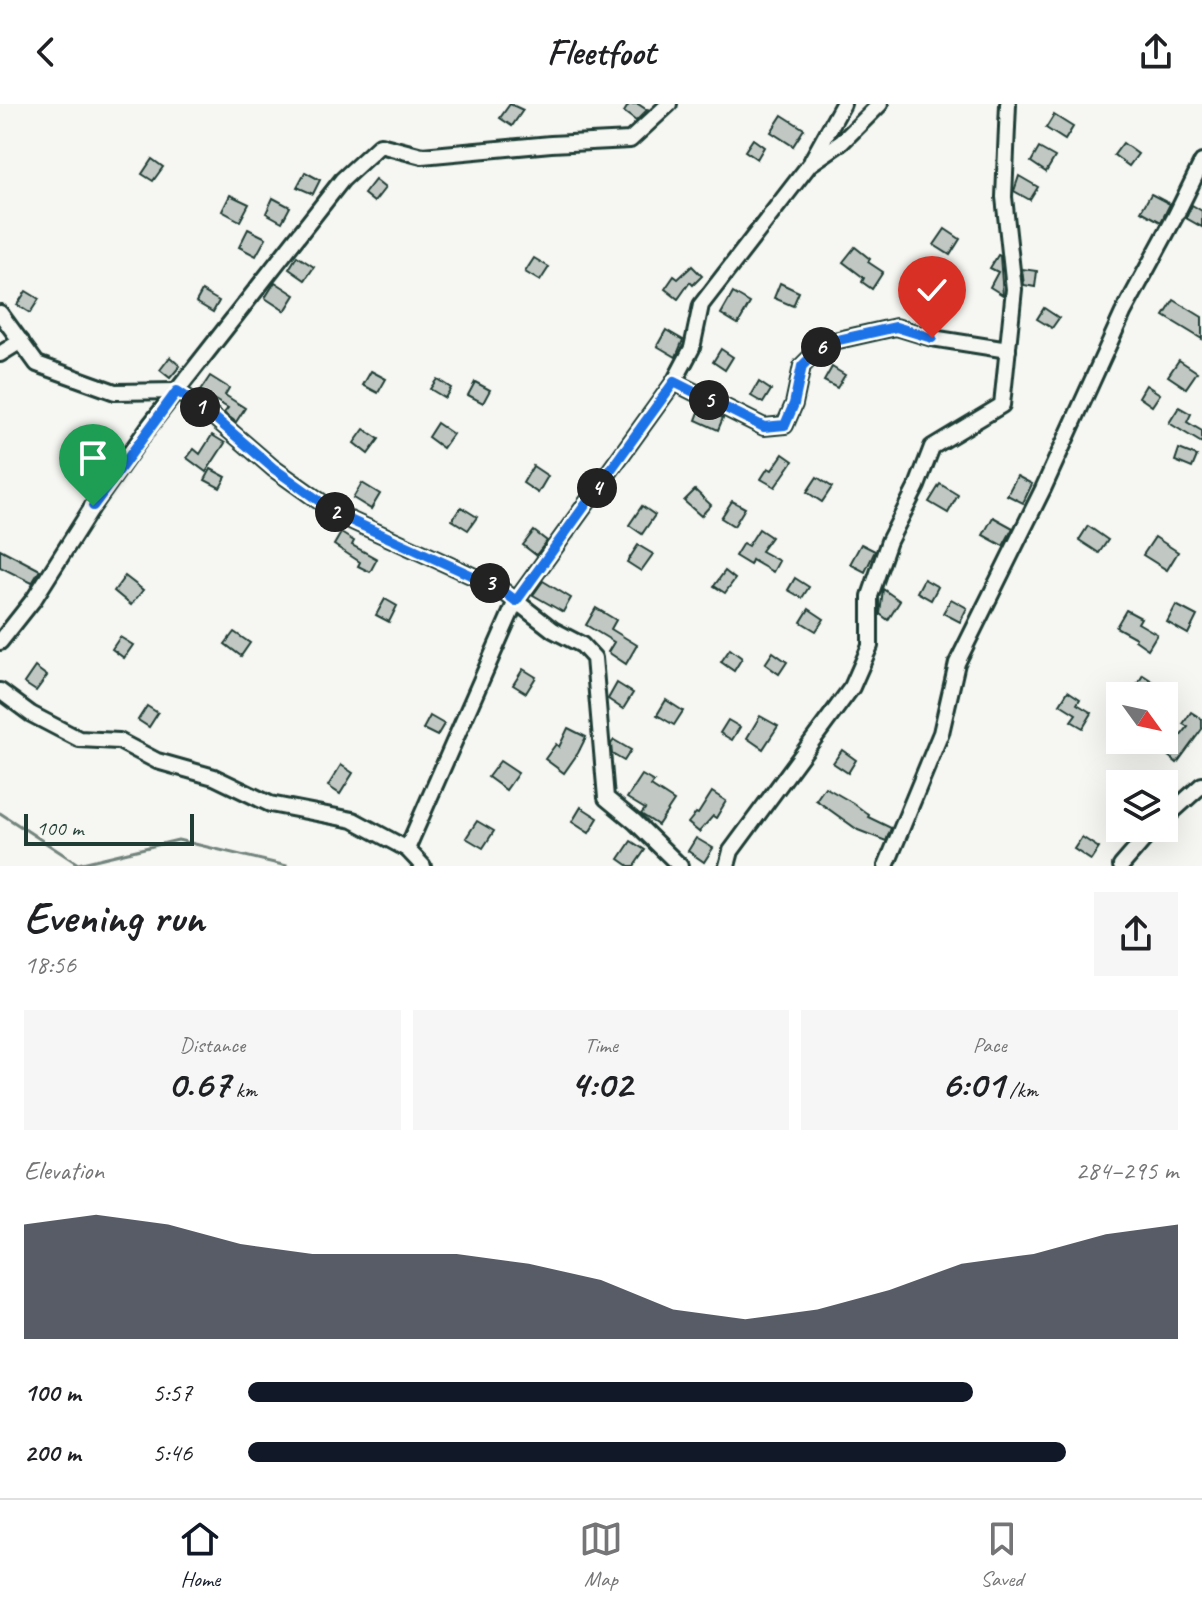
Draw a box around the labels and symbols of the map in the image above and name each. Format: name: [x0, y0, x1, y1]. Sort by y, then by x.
pin: [898, 256, 966, 338]
pin: 6: [801, 327, 841, 367]
pin: 5: [689, 380, 729, 420]
pin: 1: [180, 387, 220, 427]
pin: [59, 424, 127, 506]
pin: 4: [577, 468, 617, 508]
pin: 2: [315, 492, 355, 532]
pin: 3: [470, 563, 510, 603]
north arrow: [1106, 682, 1178, 754]
scale bar: [24, 810, 194, 846]

